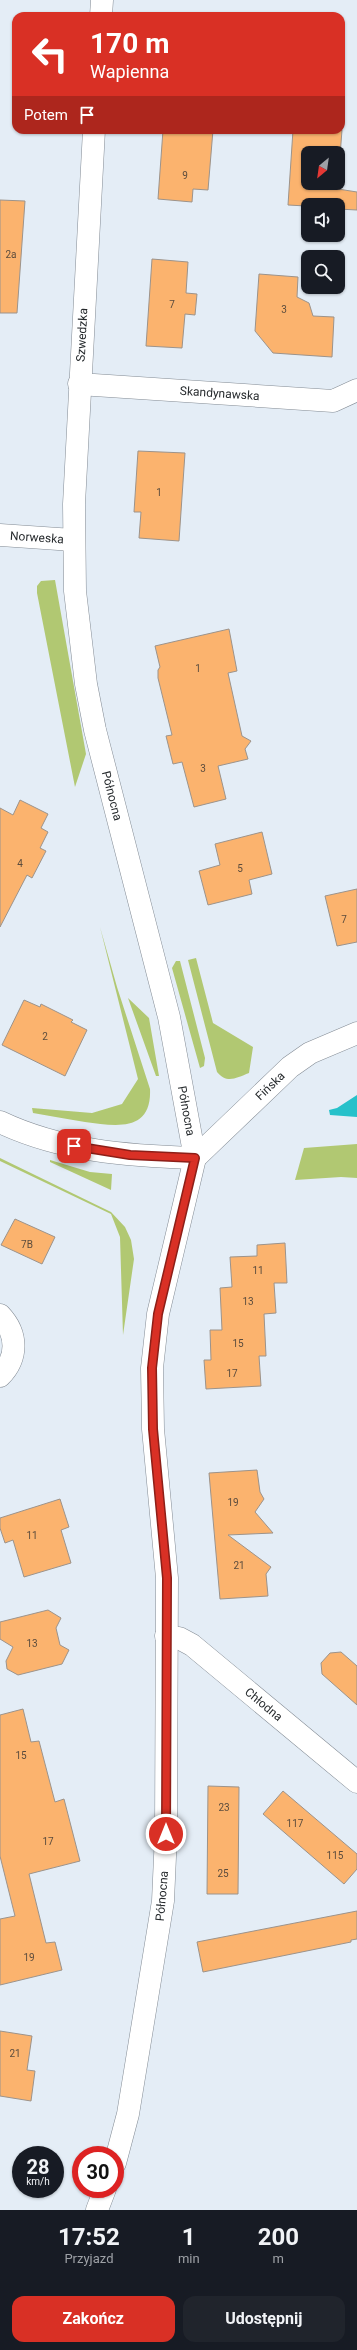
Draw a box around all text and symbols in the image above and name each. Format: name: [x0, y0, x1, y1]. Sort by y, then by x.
text: 170 m: [90, 27, 169, 60]
icon: left: [24, 28, 76, 80]
text: Wapienna: [90, 61, 169, 82]
icon: arrive: [76, 104, 98, 126]
text: Potem: [24, 106, 68, 124]
north arrow: [301, 146, 345, 190]
map controls: [301, 146, 345, 294]
house number: 9: [182, 170, 188, 181]
button: sound: [301, 198, 345, 242]
house number: 2a: [5, 249, 17, 260]
button: search: [301, 250, 345, 294]
house number: 7: [169, 299, 175, 310]
house number: 3: [281, 304, 287, 315]
street label: Szwedzka: [74, 308, 90, 362]
street label: Skandynawska: [179, 384, 260, 403]
house number: 1: [156, 487, 162, 498]
street label: Norweska: [10, 529, 64, 546]
house number: 1: [195, 663, 201, 674]
house number: 3: [200, 763, 206, 774]
street label: Północna: [99, 770, 125, 822]
house number: 4: [17, 858, 23, 869]
house number: 5: [237, 863, 243, 874]
house number: 7: [341, 914, 347, 925]
house number: 2: [42, 1031, 48, 1042]
street label: Fińska: [253, 1069, 288, 1103]
street label: Północna: [175, 1085, 198, 1137]
pin: [57, 1129, 91, 1163]
icon: arrive: [63, 1135, 85, 1157]
house number: 7B: [21, 1239, 33, 1250]
house number: 11: [252, 1265, 264, 1276]
house number: 13: [242, 1296, 254, 1307]
house number: 15: [232, 1338, 244, 1349]
house number: 17: [226, 1368, 238, 1379]
house number: 19: [227, 1497, 239, 1508]
house number: 11: [26, 1530, 38, 1541]
house number: 21: [233, 1560, 245, 1571]
house number: 13: [26, 1638, 38, 1649]
street label: Chłodna: [242, 1685, 285, 1724]
house number: 15: [15, 1750, 27, 1761]
house number: 23: [218, 1802, 230, 1813]
position arrow: [145, 1813, 187, 1855]
house number: 117: [287, 1818, 304, 1829]
house number: 17: [42, 1836, 54, 1847]
house number: 115: [327, 1850, 344, 1861]
house number: 25: [217, 1868, 229, 1879]
street label: Północna: [153, 1870, 171, 1922]
house number: 19: [23, 1952, 35, 1963]
house number: 21: [9, 2048, 21, 2059]
speed limit sign: 30: [72, 2146, 124, 2198]
text: 28: [27, 2155, 49, 2179]
text: km/h: [26, 2176, 50, 2187]
text: 17:52: [58, 2223, 120, 2251]
text: 1: [182, 2223, 196, 2251]
text: 200: [258, 2223, 299, 2251]
text: Przyjazd: [64, 2251, 113, 2266]
text: min: [178, 2251, 200, 2266]
text: m: [273, 2251, 284, 2266]
button: Zakończ: [12, 2296, 175, 2342]
button: Udostępnij: [183, 2296, 345, 2342]

